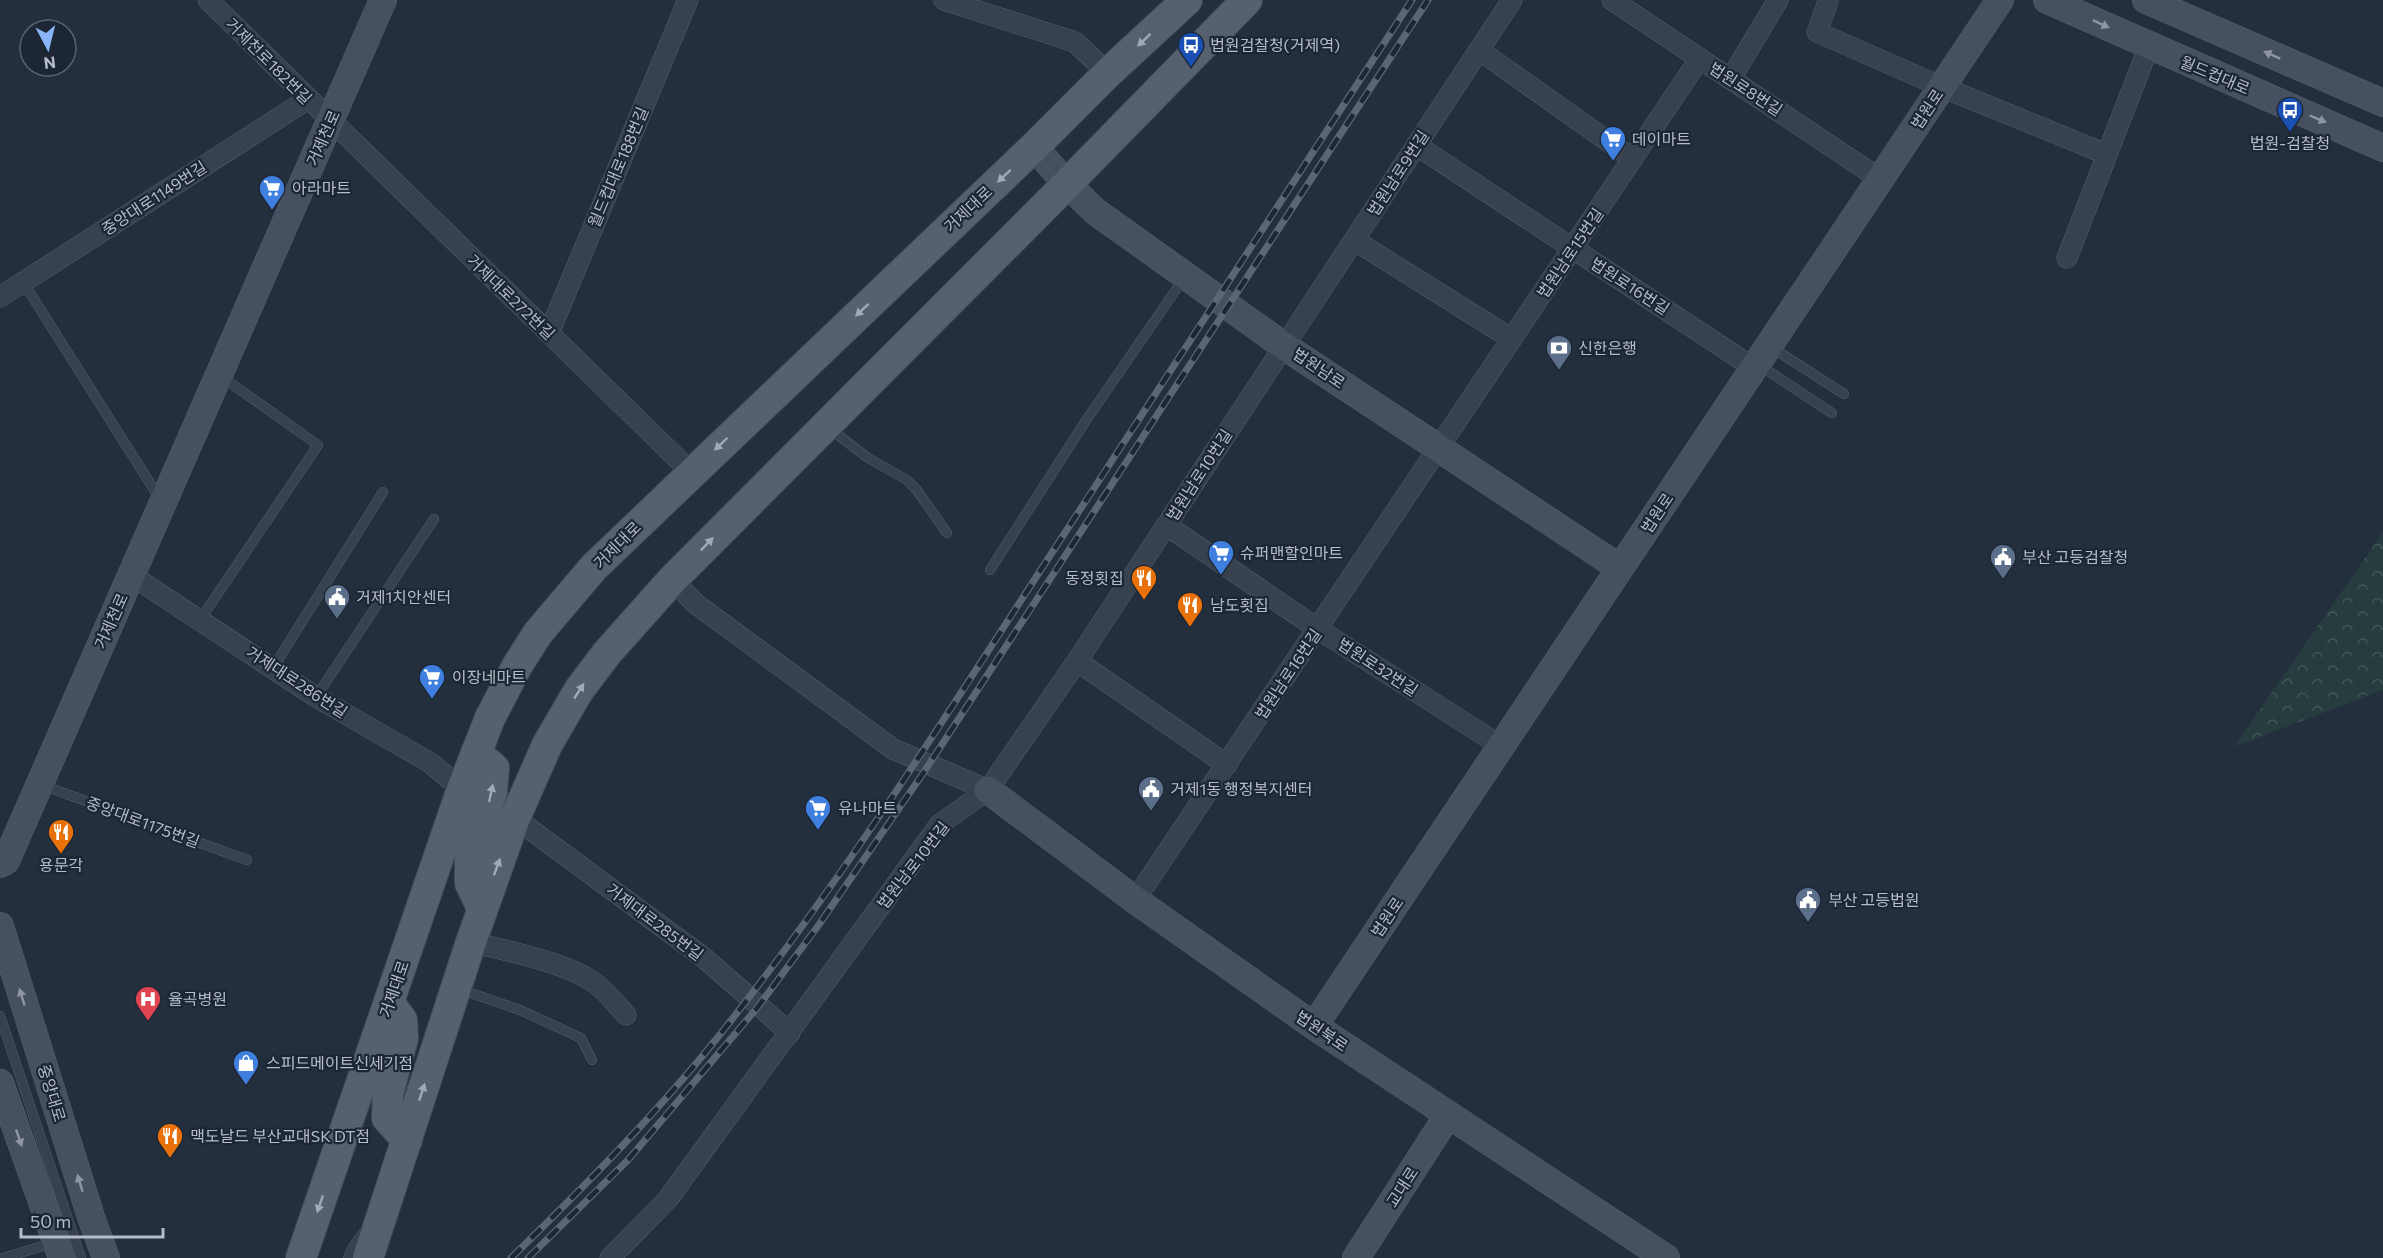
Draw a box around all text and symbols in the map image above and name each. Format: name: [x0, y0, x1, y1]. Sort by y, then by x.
street label: 거제천로182번길: [222, 14, 316, 108]
north arrow: [18, 18, 78, 78]
one-way arrow: [2092, 19, 2110, 29]
bus stop icon: 법원검찰청(거제역): [1176, 30, 1206, 68]
one-way arrow: [1136, 33, 1151, 47]
place label: 법원검찰청(거제역): [1210, 35, 1340, 54]
one-way arrow: [2262, 50, 2280, 60]
street label: 월드컵대로: [2178, 51, 2253, 98]
text: N: [43, 53, 57, 74]
street label: 법원로8번길: [1706, 58, 1786, 119]
street label: 법원로: [1906, 85, 1947, 132]
bus stop icon: 법원-검찰청: [2275, 95, 2305, 133]
street label: 월드컵대로188번길: [584, 104, 652, 230]
street label: 거제천로: [302, 107, 343, 169]
one-way arrow: [2309, 115, 2326, 124]
supermarket icon: 데이마트: [1598, 124, 1628, 162]
street label: 법원남로9번길: [1363, 126, 1432, 219]
place label: 데이마트: [1632, 129, 1691, 148]
place label: 법원-검찰청: [2250, 133, 2330, 152]
street label: 중앙대로1149번길: [98, 157, 210, 239]
one-way arrow: [997, 168, 1011, 182]
supermarket icon: 아라마트: [257, 173, 287, 211]
place label: 아라마트: [292, 178, 351, 197]
street label: 거제대로: [940, 181, 996, 236]
street label: 법원남로15번길: [1533, 204, 1607, 301]
street label: 거제대로272번길: [464, 250, 559, 343]
street label: 법원로16번길: [1587, 253, 1673, 318]
one-way arrow: [856, 302, 870, 316]
bank icon: 신한은행: [1544, 333, 1574, 371]
place label: 신한은행: [1578, 338, 1637, 357]
street label: 법원남로: [1290, 343, 1349, 392]
street label: 법원남로10번길: [1162, 425, 1235, 524]
one-way arrow: [713, 437, 728, 451]
street label: 법원로: [1636, 489, 1677, 536]
street label: 거제대로: [589, 517, 644, 572]
one-way arrow: [700, 537, 714, 552]
supermarket icon: 슈퍼맨할인마트: [1206, 538, 1236, 576]
public building icon: 부산 고등검찰청: [1988, 542, 2018, 580]
place label: 슈퍼맨할인마트: [1240, 543, 1343, 562]
place label: 부산 고등검찰청: [2022, 547, 2128, 566]
restaurant icon: 동정횟집: [1129, 563, 1159, 601]
place label: 동정횟집: [1065, 568, 1124, 587]
public building icon: 거제1치안센터: [322, 582, 352, 620]
place label: 거제1치안센터: [356, 587, 451, 606]
street label: 거제천로: [90, 590, 131, 652]
restaurant icon: 남도횟집: [1175, 590, 1205, 628]
place label: 남도횟집: [1210, 595, 1269, 614]
street label: 법원남로16번길: [1250, 625, 1325, 723]
street label: 법원로32번길: [1335, 634, 1422, 699]
street label: 거제대로286번길: [243, 642, 351, 721]
supermarket icon: 이장네마트: [417, 662, 447, 700]
place label: 이장네마트: [452, 667, 526, 686]
one-way arrow: [573, 683, 584, 699]
public building icon: 거제1동 행정복지센터: [1136, 774, 1166, 812]
place label: 거제1동 행정복지센터: [1170, 779, 1312, 798]
one-way arrow: [487, 783, 496, 802]
street label: 중앙대로1175번길: [84, 792, 203, 851]
supermarket icon: 유나마트: [803, 793, 833, 831]
place label: 유나마트: [838, 798, 897, 817]
restaurant icon: 용문각: [46, 817, 76, 855]
street label: 법원남로10번길: [873, 817, 953, 912]
place label: 용문각: [39, 855, 83, 874]
one-way arrow: [493, 858, 503, 876]
street label: 거제대로285번길: [603, 879, 707, 964]
public building icon: 부산 고등법원: [1793, 885, 1823, 923]
place label: 부산 고등법원: [1828, 890, 1919, 909]
street label: 법원로: [1366, 893, 1407, 940]
street label: 거제대로: [375, 958, 412, 1020]
hospital icon: 율곡병원: [133, 984, 163, 1022]
one-way arrow: [17, 988, 26, 1006]
place label: 율곡병원: [168, 989, 227, 1008]
street label: 법원북로: [1293, 1006, 1352, 1055]
shop icon: 스피드메이트신세기점: [231, 1048, 261, 1086]
place label: 스피드메이트신세기점: [266, 1053, 413, 1072]
street label: 중앙대로: [35, 1062, 70, 1124]
one-way arrow: [418, 1083, 428, 1101]
restaurant icon: 맥도날드 부산교대SK DT점: [155, 1121, 185, 1159]
place label: 맥도날드 부산교대SK DT점: [190, 1126, 370, 1145]
one-way arrow: [15, 1129, 25, 1147]
street label: 교대로: [1382, 1163, 1422, 1210]
one-way arrow: [75, 1174, 84, 1192]
one-way arrow: [315, 1195, 325, 1213]
scale bar: [21, 1201, 164, 1239]
text: 50 m: [30, 1210, 71, 1232]

